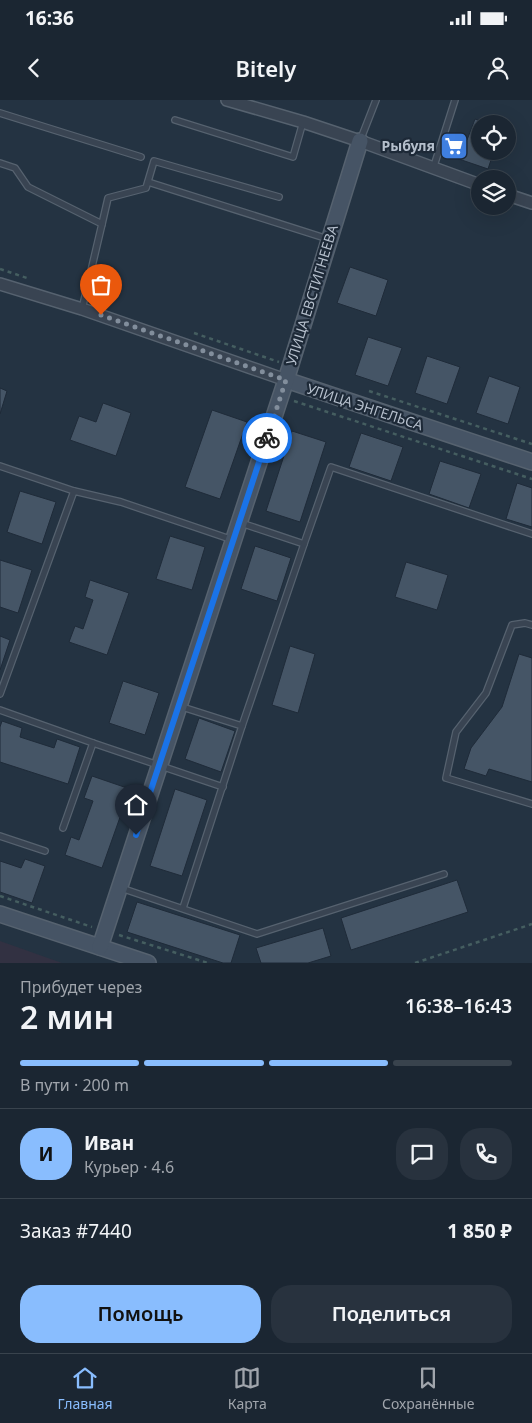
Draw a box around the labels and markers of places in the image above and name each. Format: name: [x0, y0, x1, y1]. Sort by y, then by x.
supermarket icon: Рыбуля: [439, 131, 469, 161]
place label: Рыбуля: [382, 136, 435, 155]
pin: [80, 264, 122, 315]
pin: [115, 784, 157, 835]

